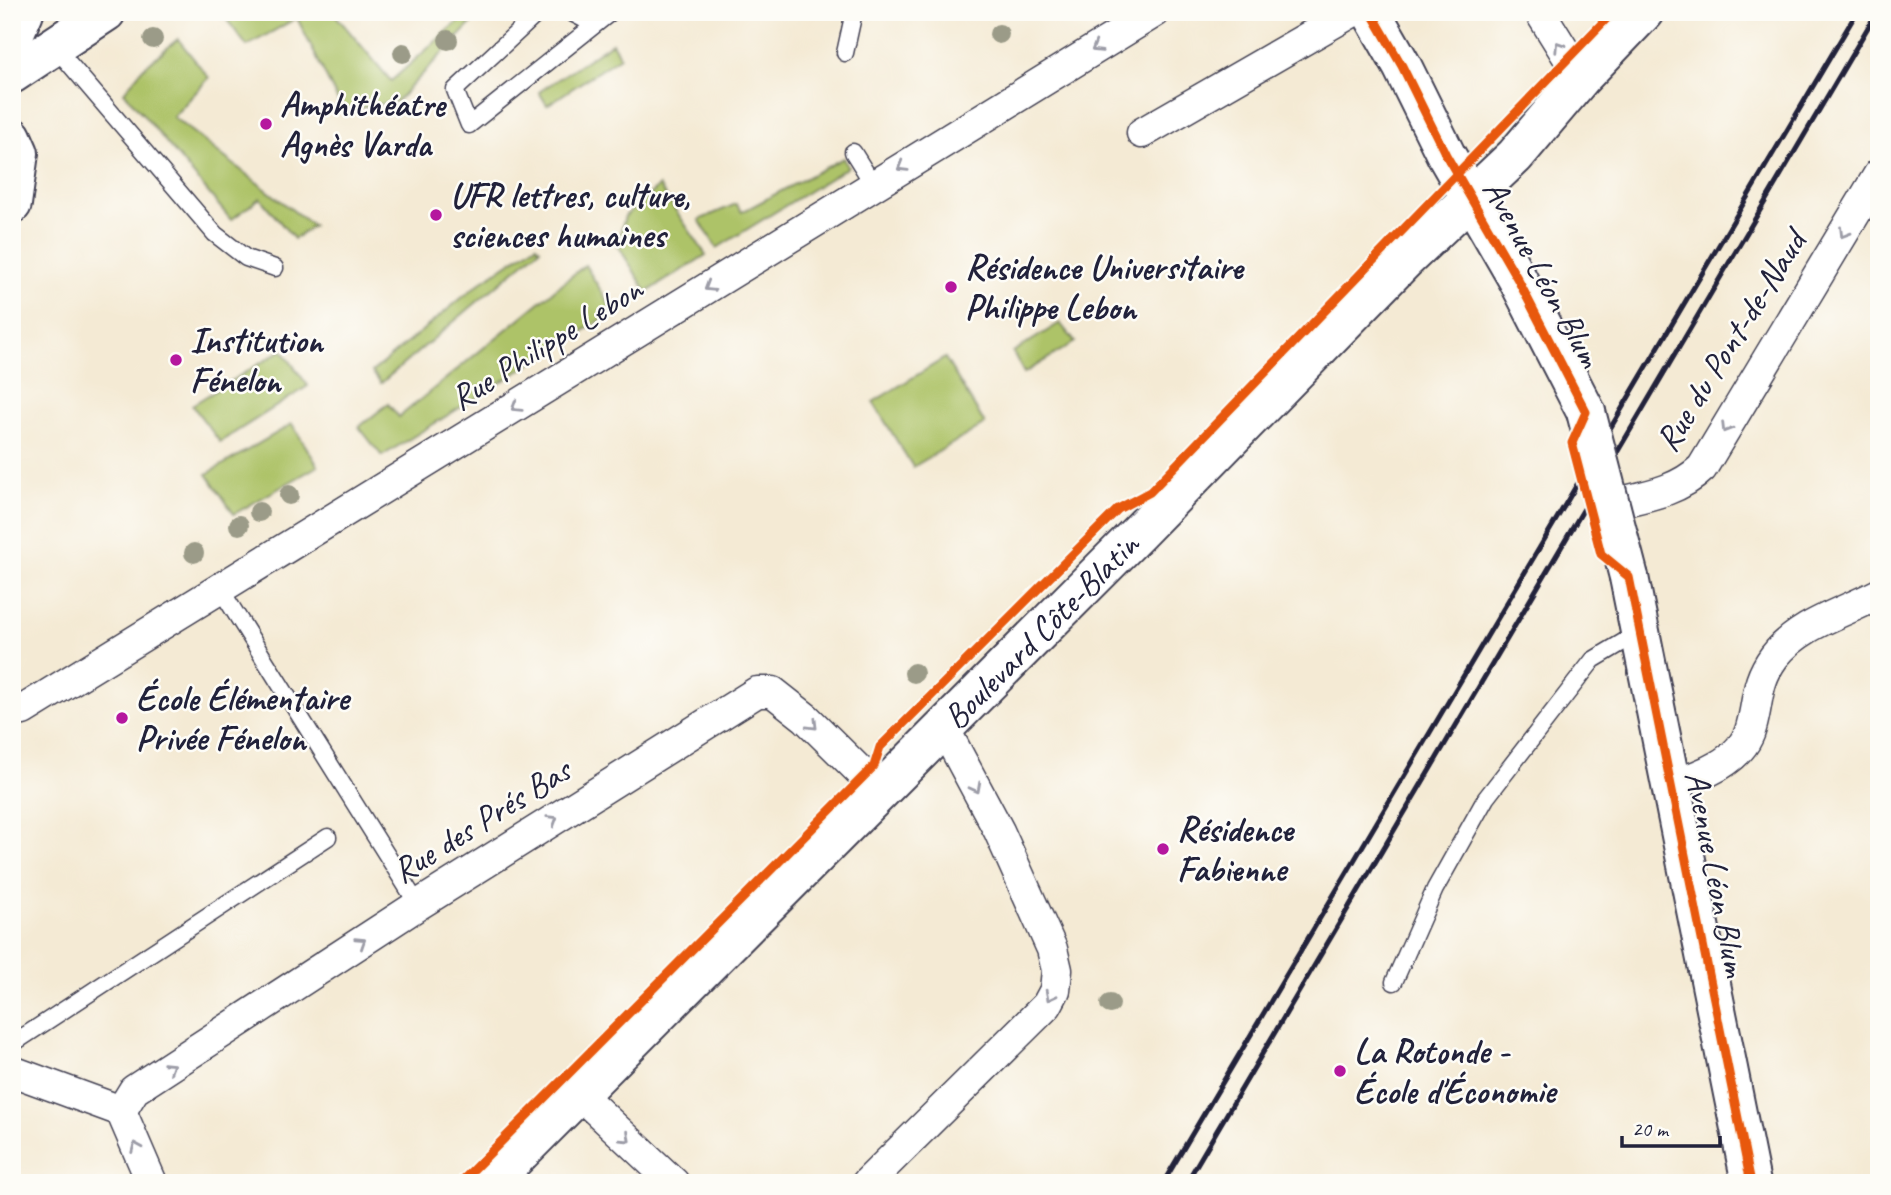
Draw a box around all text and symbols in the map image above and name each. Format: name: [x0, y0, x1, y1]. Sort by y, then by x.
one-way arrow: [1091, 39, 1104, 52]
one-way arrow: [1554, 40, 1567, 53]
place label: Amphithéatre Agnès Varda: [280, 82, 447, 167]
marker: Amphithéatre Agnès Varda: [258, 116, 274, 132]
one-way arrow: [897, 158, 910, 171]
street label: Avenue Léon Blum: [1472, 171, 1613, 377]
place label: UFR lettres, culture, sciences humaines: [450, 173, 690, 258]
marker: UFR lettres, culture, sciences humaines: [428, 207, 444, 223]
street label: Rue du Pont-de-Naud: [1645, 218, 1819, 460]
one-way arrow: [1839, 225, 1852, 238]
place label: Résidence Universitaire Philippe Lebon: [965, 245, 1245, 330]
street label: Rue Philippe Lebon: [442, 265, 653, 420]
one-way arrow: [704, 278, 717, 291]
marker: Résidence Universitaire Philippe Lebon: [943, 279, 959, 295]
place label: Institution Fénelon: [190, 318, 324, 403]
marker: Institution Fénelon: [168, 352, 184, 368]
one-way arrow: [511, 399, 524, 412]
one-way arrow: [1722, 420, 1735, 433]
street label: Boulevard Côte-Blatin: [933, 522, 1150, 739]
place label: École Élémentaire Privée Fénelon: [136, 676, 352, 761]
marker: École Élémentaire Privée Fénelon: [114, 710, 130, 726]
one-way arrow: [805, 717, 818, 730]
street label: Rue des Prés Bas: [384, 746, 581, 893]
street label: Avenue Léon Blum: [1675, 767, 1759, 982]
one-way arrow: [968, 781, 981, 793]
place label: Résidence Fabienne: [1177, 807, 1295, 892]
one-way arrow: [545, 816, 558, 829]
marker: Résidence Fabienne: [1155, 841, 1171, 857]
one-way arrow: [353, 938, 366, 951]
one-way arrow: [1045, 989, 1059, 1001]
place label: La Rotonde - École d'Économie: [1354, 1029, 1558, 1114]
one-way arrow: [163, 1062, 176, 1075]
marker: La Rotonde - École d'Économie: [1332, 1063, 1348, 1079]
scale bar: [1622, 1104, 1720, 1148]
text: 20 m: [1632, 1116, 1670, 1142]
one-way arrow: [618, 1129, 631, 1142]
one-way arrow: [130, 1142, 144, 1154]

